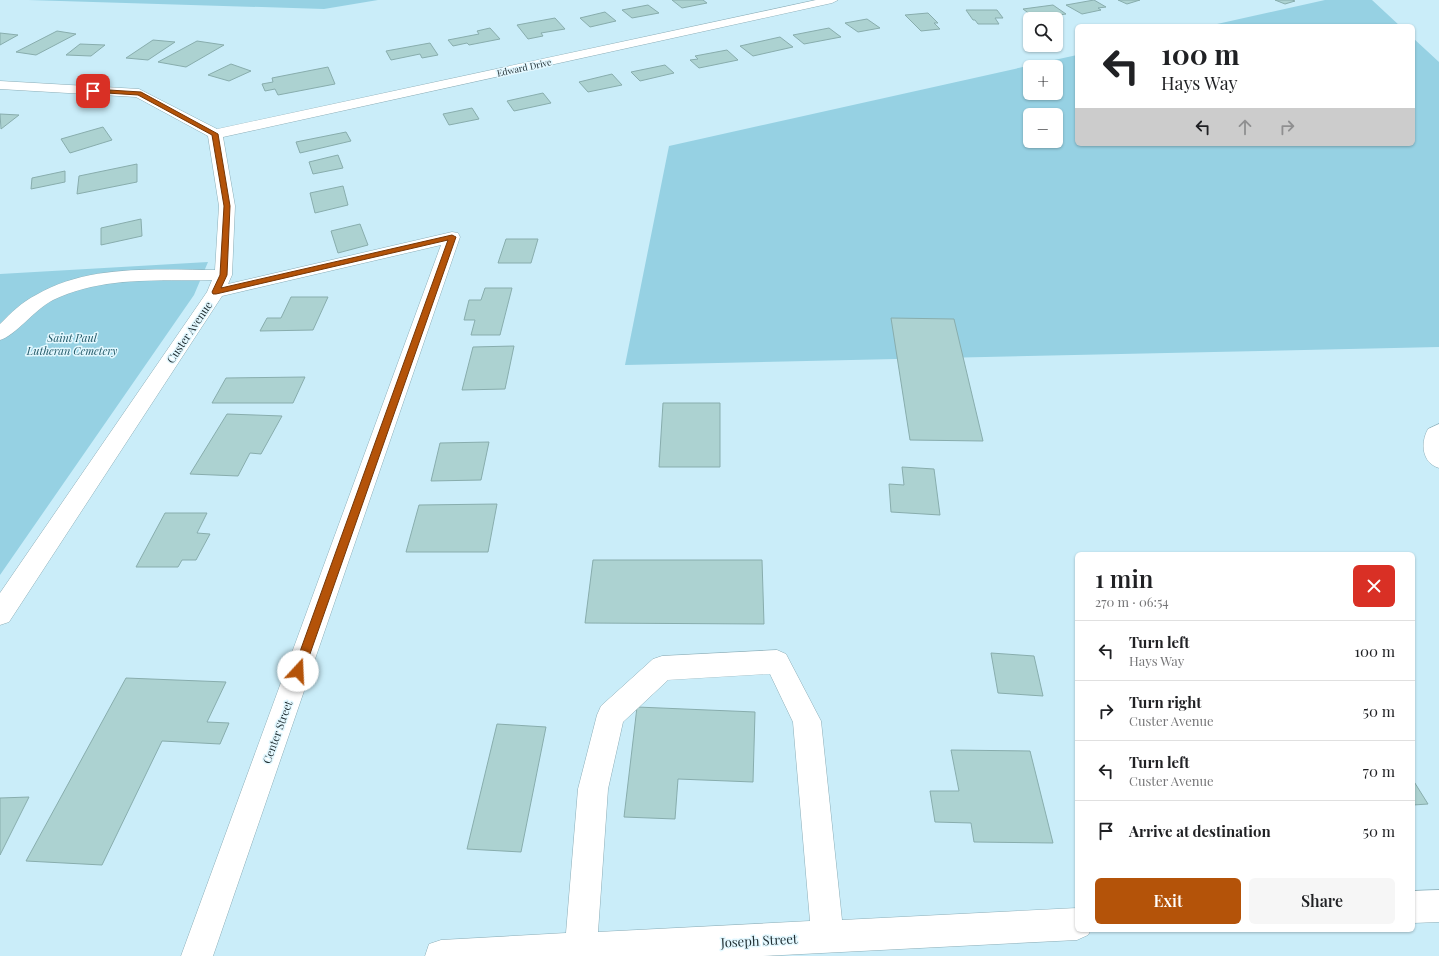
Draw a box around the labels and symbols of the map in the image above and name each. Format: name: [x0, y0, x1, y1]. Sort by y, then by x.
street label: Edward Drive: [496, 55, 553, 79]
pin: [76, 74, 110, 108]
street label: Custer Avenue: [163, 298, 215, 366]
park label: Saint Paul Lutheran Cemetery: [26, 330, 118, 358]
position arrow: [277, 650, 319, 692]
street label: Center Street: [259, 698, 295, 766]
street label: Joseph Street: [719, 929, 798, 951]

